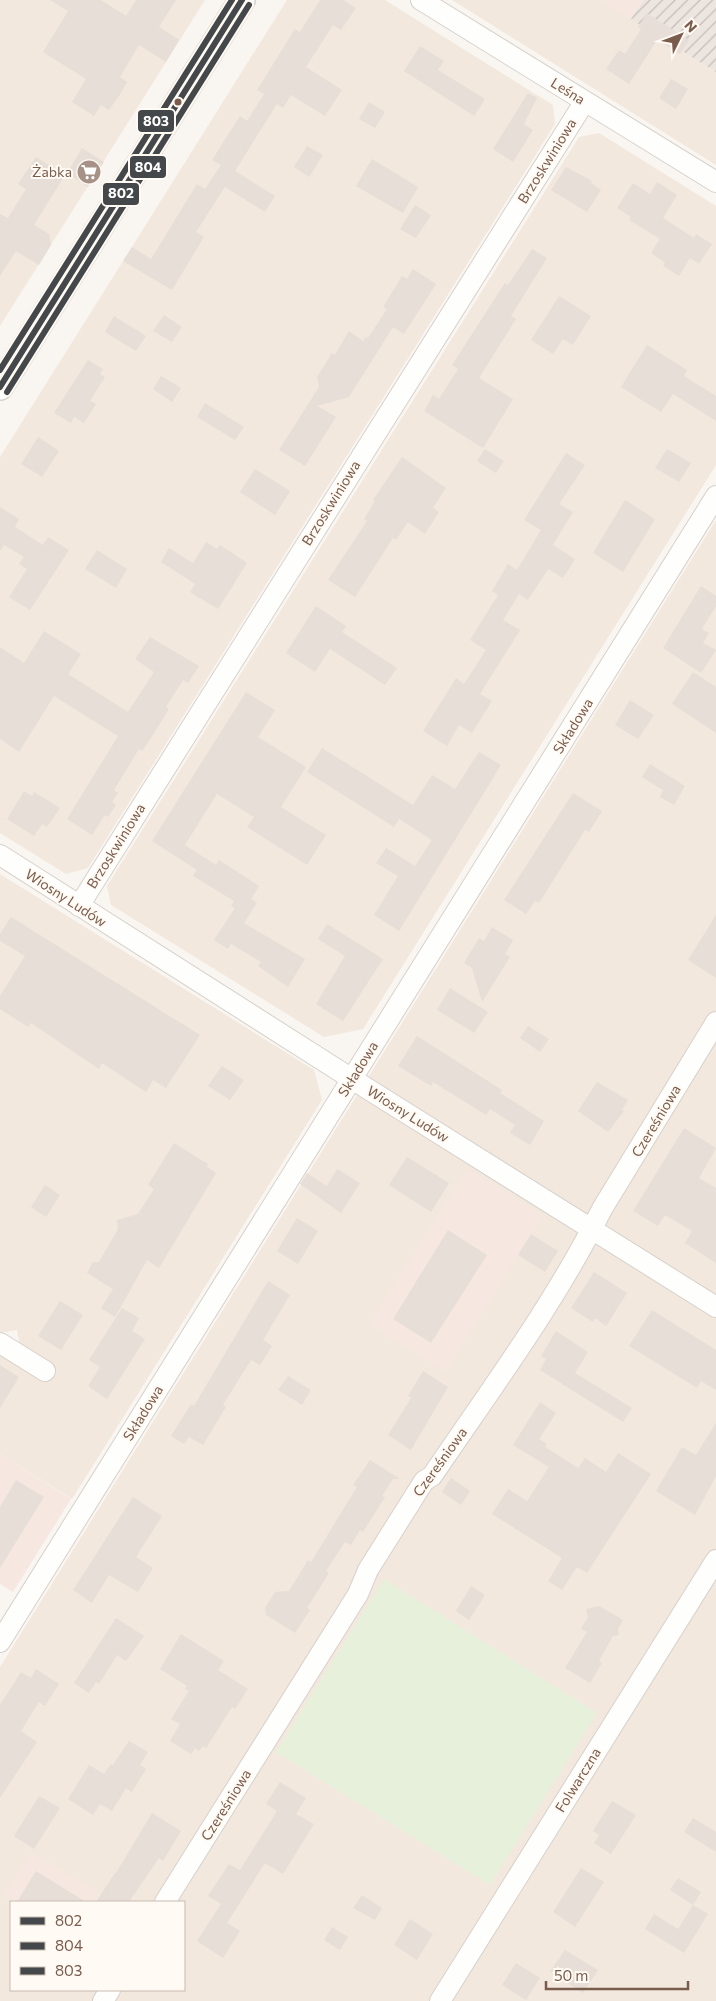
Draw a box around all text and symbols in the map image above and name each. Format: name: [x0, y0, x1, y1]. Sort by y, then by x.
north arrow: [656, 10, 706, 60]
text: N: [681, 16, 701, 36]
street label: Leśna: [548, 74, 589, 108]
unlabelled marker: [173, 97, 183, 107]
line badge: 803: [137, 109, 175, 133]
text: 803: [143, 112, 169, 129]
street label: Brzoskwiniowa: [514, 115, 579, 206]
line badge: 804: [129, 155, 167, 179]
text: 804: [135, 158, 162, 175]
supermarket icon: Żabka: [76, 159, 102, 185]
place label: Żabka: [32, 163, 72, 180]
line badge: 802: [102, 182, 140, 206]
text: 802: [108, 184, 134, 201]
street label: Brzoskwiniowa: [298, 457, 363, 548]
street label: Składowa: [549, 695, 596, 757]
street label: Brzoskwiniowa: [83, 800, 148, 891]
street label: Wiosny Ludów: [22, 865, 110, 930]
street label: Składowa: [334, 1038, 381, 1100]
street label: Wiosny Ludów: [364, 1082, 452, 1146]
street label: Czereśniowa: [627, 1082, 684, 1160]
street label: Składowa: [119, 1382, 166, 1444]
street label: Czereśniowa: [409, 1424, 470, 1500]
street label: Folwarczna: [551, 1744, 604, 1815]
street label: Czereśniowa: [197, 1766, 254, 1844]
legend: [10, 1901, 185, 1991]
text: 802: [55, 1911, 82, 1929]
text: 804: [55, 1936, 83, 1954]
scale bar: [546, 1958, 688, 1990]
text: 803: [55, 1961, 82, 1979]
text: 50 m: [554, 1966, 588, 1984]

